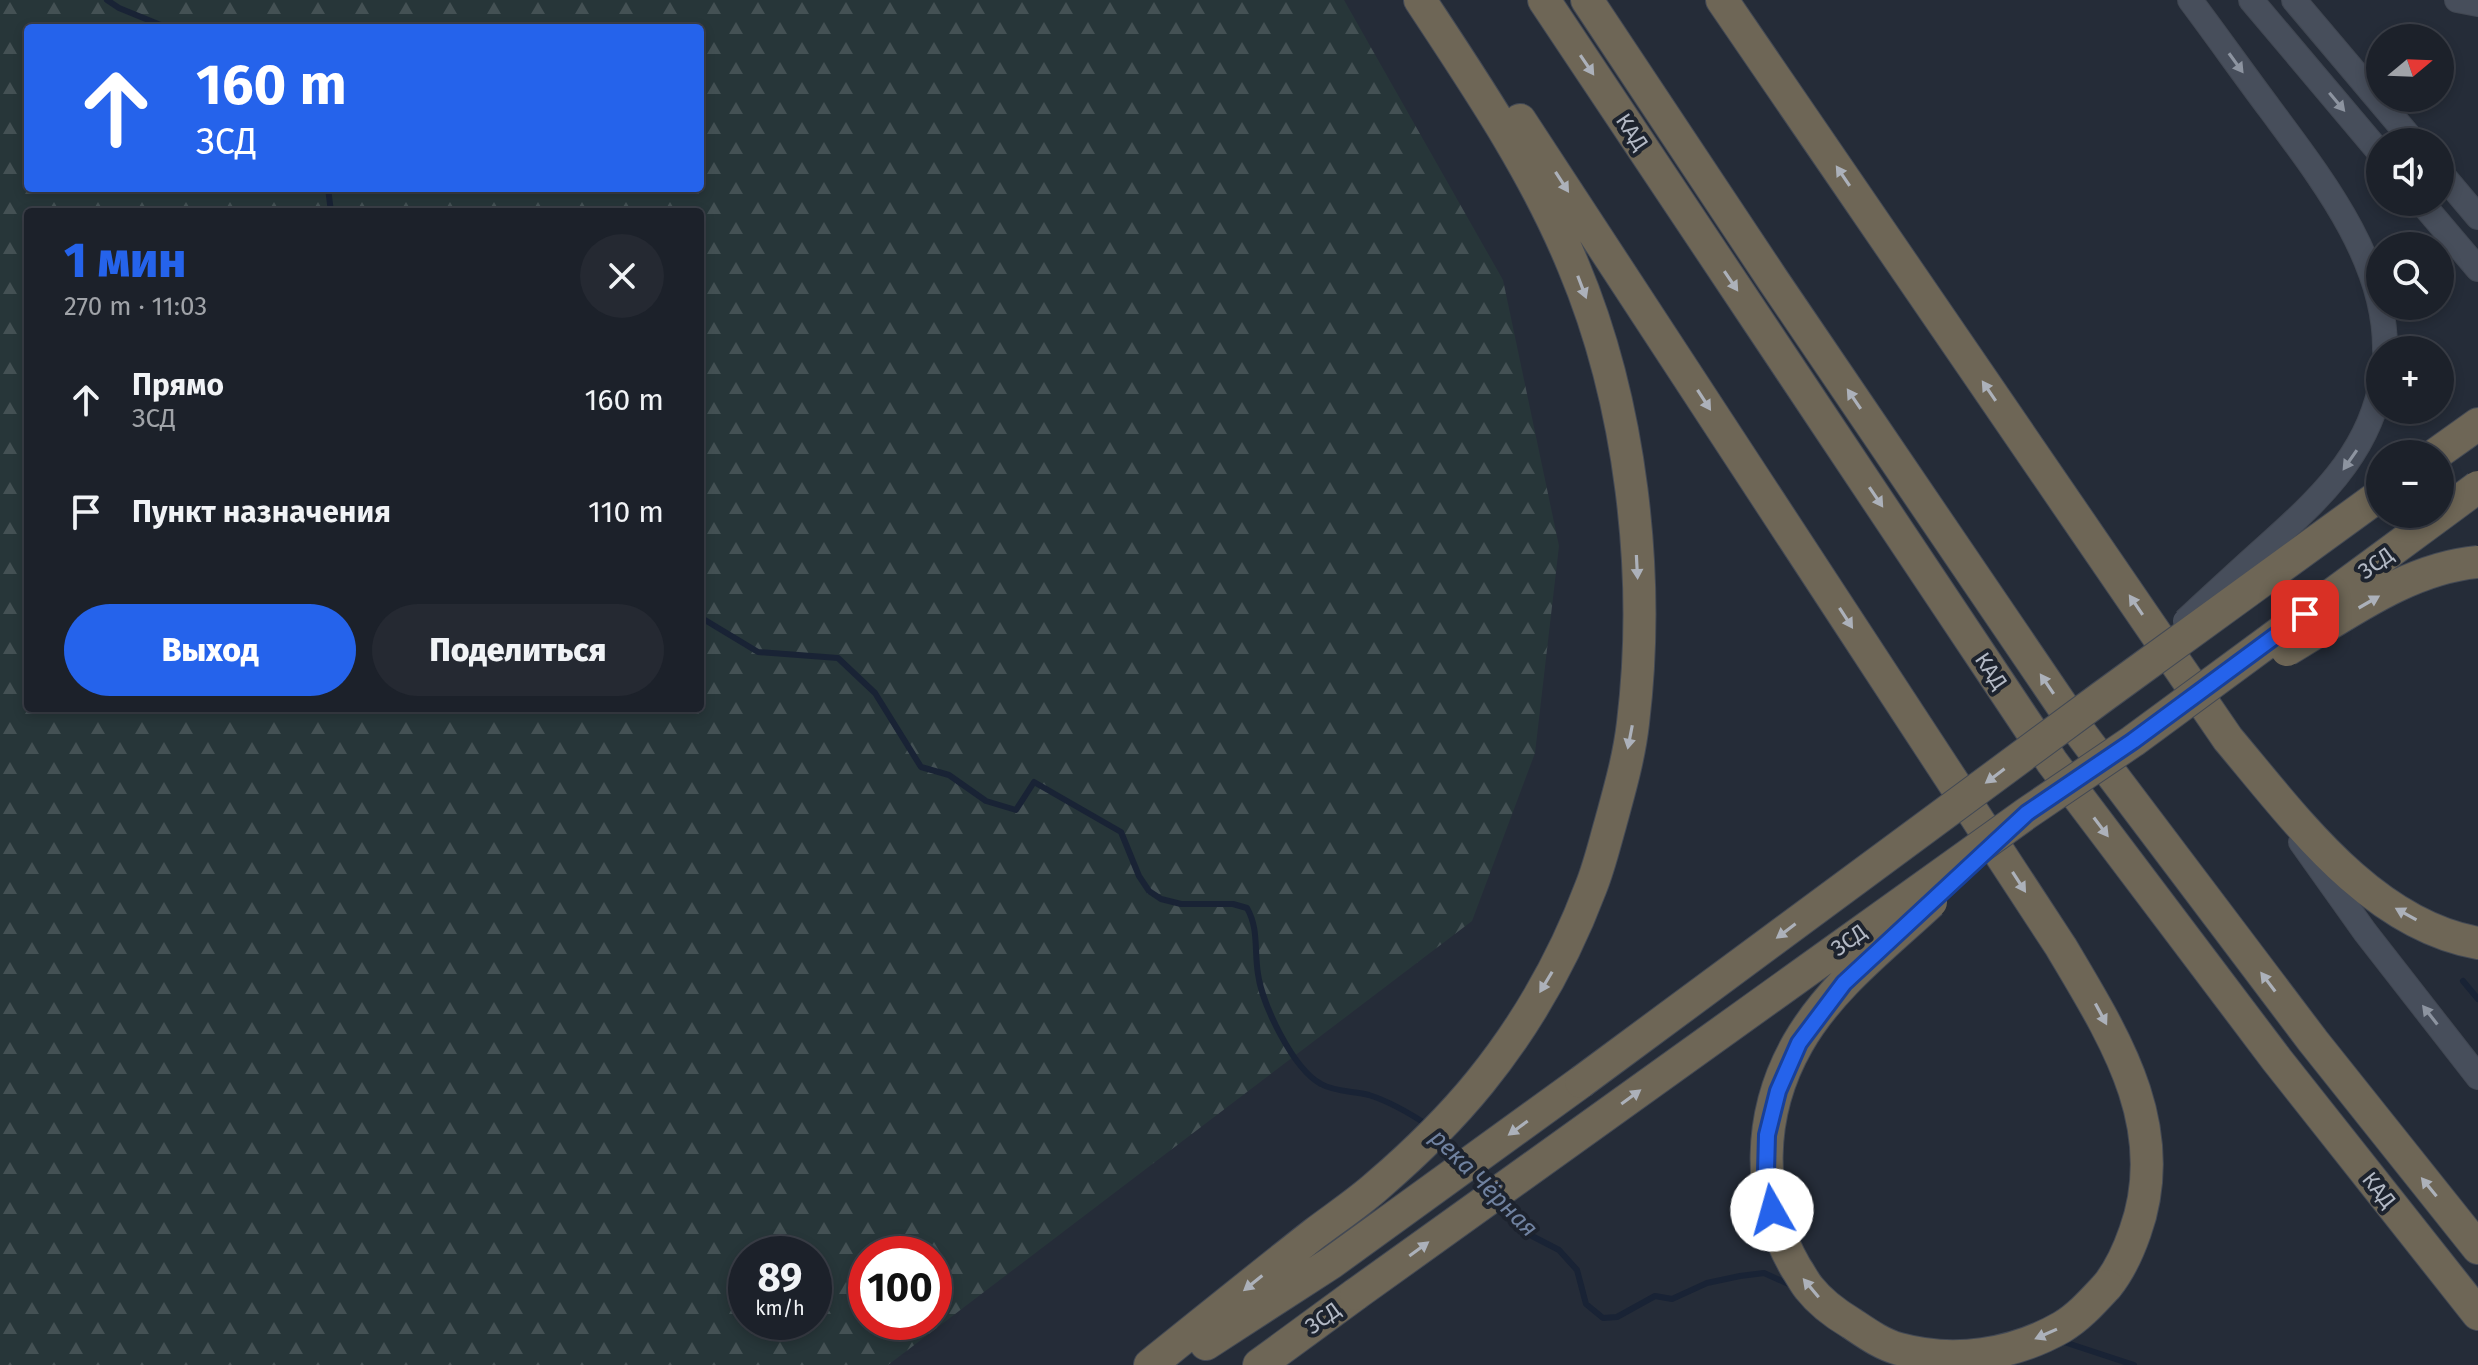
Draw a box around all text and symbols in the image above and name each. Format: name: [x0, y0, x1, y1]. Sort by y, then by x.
north arrow: [2366, 24, 2454, 112]
map controls: [2366, 24, 2454, 528]
text: 160 m: [196, 52, 347, 119]
one-way arrow: [2228, 52, 2244, 74]
one-way arrow: [1579, 54, 1594, 76]
icon: ahead: [64, 56, 168, 160]
one-way arrow: [2328, 92, 2345, 112]
street label: КАД: [1610, 108, 1654, 156]
text: ЗСД: [196, 120, 257, 164]
button: sound: [2366, 128, 2454, 216]
one-way arrow: [1835, 166, 1850, 187]
one-way arrow: [1554, 172, 1569, 193]
text: 1 мин: [64, 232, 186, 290]
button: search: [2366, 232, 2454, 320]
button: close: [580, 234, 664, 318]
one-way arrow: [1723, 270, 1738, 292]
one-way arrow: [1576, 275, 1589, 299]
text: 270 m · 11:03: [64, 291, 207, 322]
button: +: [2366, 336, 2454, 424]
text: Прямо: [132, 367, 224, 403]
icon: ahead: [64, 378, 108, 422]
one-way arrow: [1982, 380, 1997, 401]
text: 160 m: [585, 382, 664, 418]
one-way arrow: [1847, 388, 1862, 409]
one-way arrow: [1696, 389, 1711, 411]
text: ЗСД: [132, 403, 176, 434]
button: −: [2366, 440, 2454, 528]
one-way arrow: [2343, 449, 2358, 470]
one-way arrow: [1868, 487, 1883, 508]
icon: arrive: [64, 490, 108, 534]
text: Пункт назначения: [132, 494, 391, 530]
text: 110 m: [588, 494, 664, 530]
street label: ЗСД: [2353, 541, 2399, 585]
one-way arrow: [1631, 555, 1644, 580]
pin: [2271, 580, 2339, 648]
icon: arrive: [2283, 592, 2327, 636]
one-way arrow: [2129, 595, 2144, 616]
one-way arrow: [2358, 595, 2380, 609]
button: Выход: [64, 604, 356, 696]
button: Поделиться: [372, 604, 664, 696]
one-way arrow: [1839, 607, 1854, 628]
street label: КАД: [1969, 647, 2013, 695]
one-way arrow: [2040, 673, 2055, 694]
one-way arrow: [1624, 725, 1636, 750]
one-way arrow: [1984, 768, 2005, 784]
one-way arrow: [2093, 817, 2109, 838]
one-way arrow: [2012, 871, 2026, 893]
one-way arrow: [2395, 907, 2417, 921]
street label: ЗСД: [1826, 918, 1872, 962]
one-way arrow: [1775, 923, 1797, 939]
one-way arrow: [1539, 971, 1553, 993]
one-way arrow: [2261, 972, 2277, 992]
one-way arrow: [2093, 1003, 2107, 1025]
one-way arrow: [2422, 1005, 2439, 1025]
one-way arrow: [1620, 1090, 1641, 1105]
one-way arrow: [1507, 1120, 1529, 1136]
water label: река Чёрная: [1424, 1123, 1544, 1243]
street label: КАД: [2356, 1166, 2402, 1214]
position arrow: [1730, 1168, 1814, 1252]
one-way arrow: [2422, 1177, 2438, 1197]
speed limit sign: 100: [848, 1236, 952, 1340]
one-way arrow: [1409, 1241, 1430, 1257]
text: 89: [758, 1254, 803, 1302]
one-way arrow: [1243, 1274, 1263, 1291]
one-way arrow: [1803, 1279, 1820, 1299]
text: km/h: [755, 1296, 805, 1320]
street label: ЗСД: [1300, 1296, 1346, 1340]
one-way arrow: [2034, 1328, 2058, 1341]

